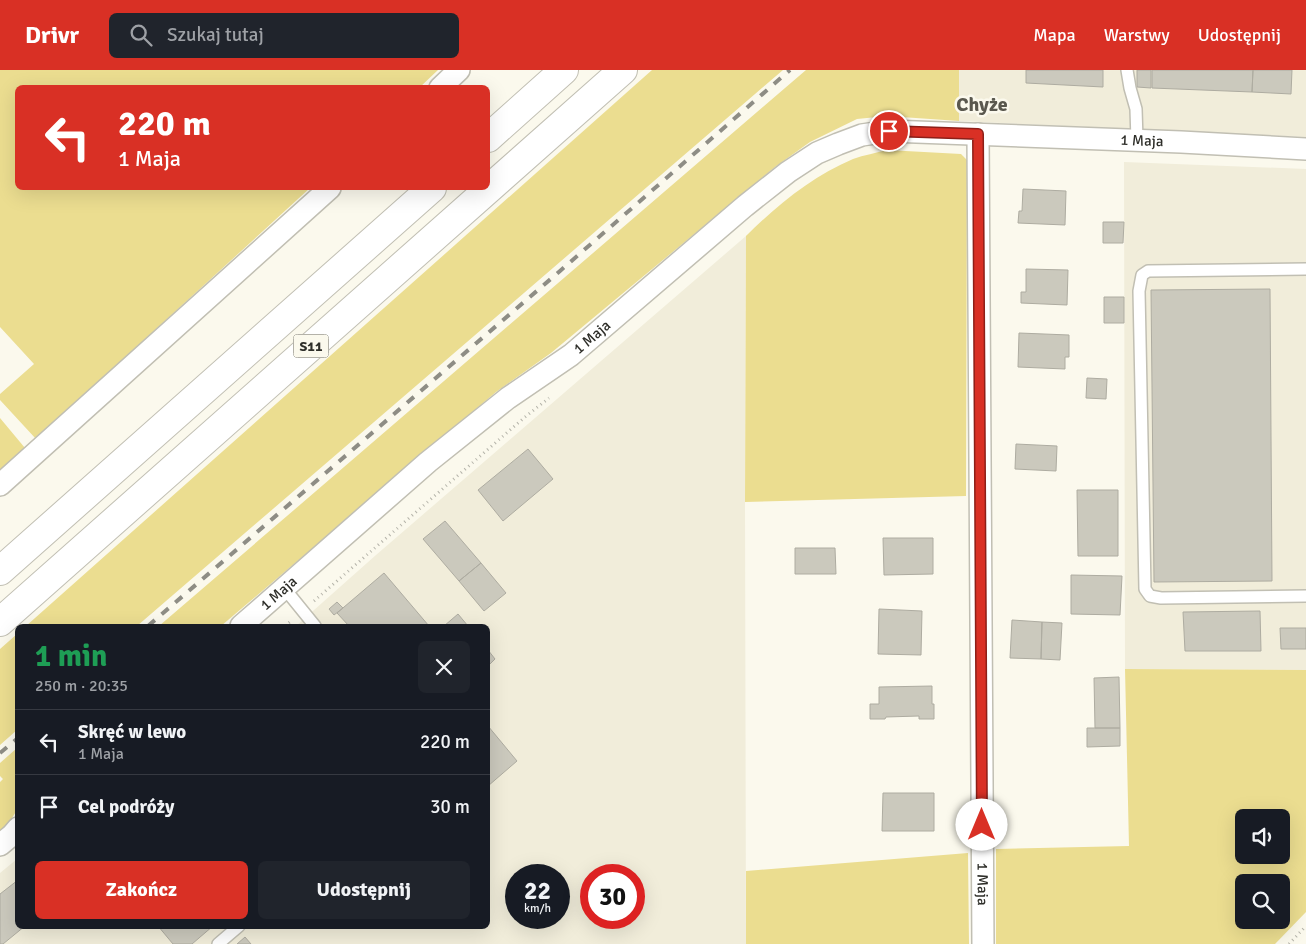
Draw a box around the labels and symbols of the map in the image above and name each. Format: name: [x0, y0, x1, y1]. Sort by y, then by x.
district label: Chyże: [956, 92, 1008, 117]
pin: [868, 110, 910, 152]
street label: 1 Maja: [1120, 131, 1164, 150]
street label: 1 Maja: [570, 316, 614, 358]
road number: S11: [294, 334, 328, 358]
street label: 1 Maja: [257, 572, 301, 614]
position arrow: [955, 798, 1007, 850]
street label: 1 Maja: [973, 862, 992, 906]
speed limit sign: 30: [580, 864, 645, 929]

